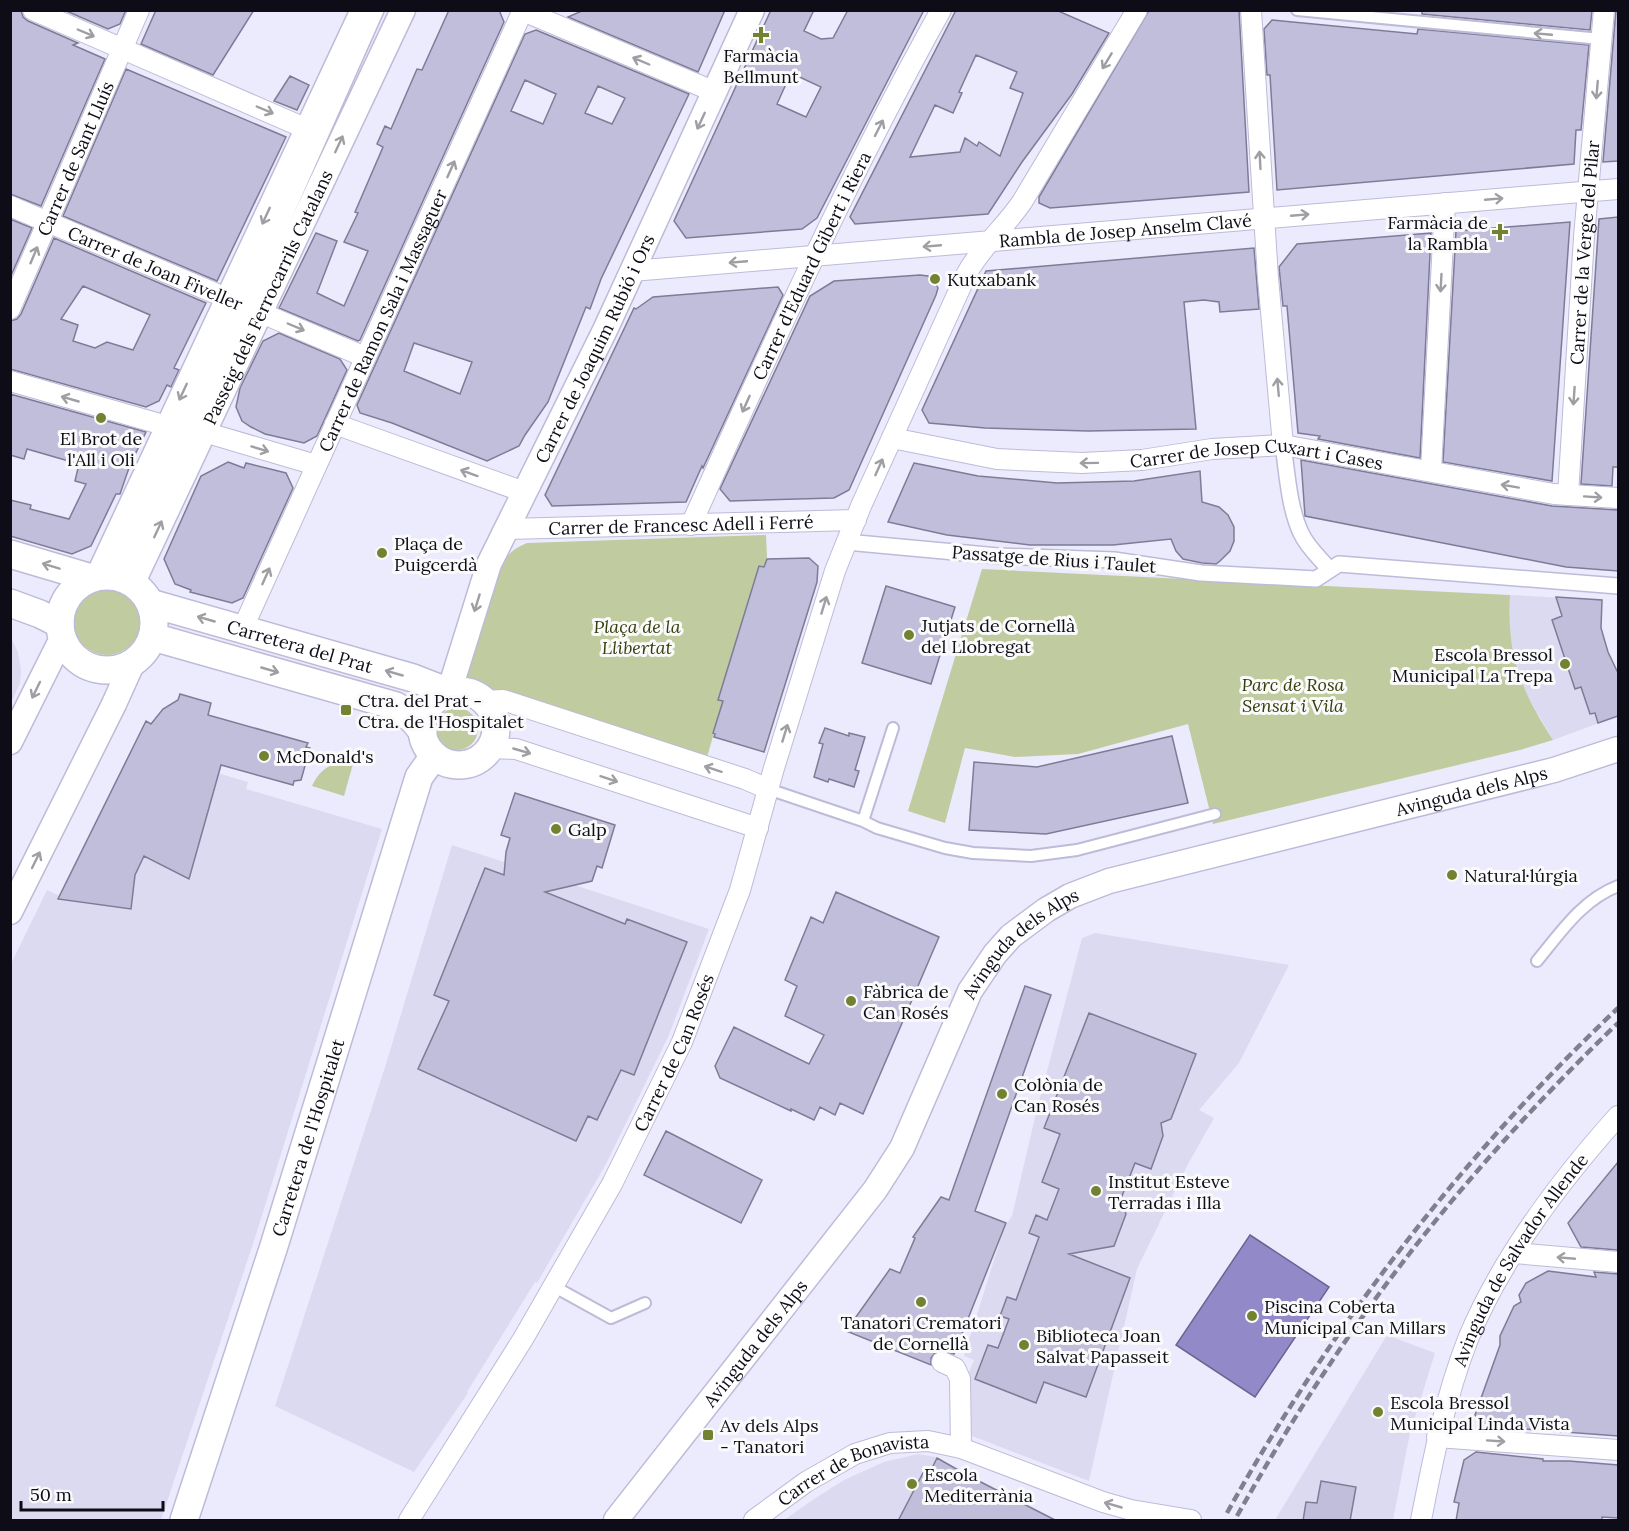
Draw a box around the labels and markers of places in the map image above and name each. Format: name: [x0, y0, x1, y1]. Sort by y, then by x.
marker: Farmàcia Bellmunt: [754, 28, 768, 42]
place label: Farmàcia Bellmunt: [723, 44, 799, 88]
place label: Farmàcia de la Rambla: [1387, 211, 1488, 255]
marker: Farmàcia de la Rambla: [1493, 225, 1507, 239]
place label: Kutxabank: [947, 268, 1037, 291]
marker: Kutxabank: [928, 272, 942, 286]
marker: El Brot de l'All i Oli: [94, 411, 108, 425]
place label: El Brot de l'All i Oli: [60, 427, 142, 471]
place label: Plaça de Puigcerdà: [394, 532, 478, 576]
marker: Plaça de Puigcerdà: [375, 546, 389, 560]
place label: Jutjats de Cornellà del Llobregat: [920, 614, 1075, 658]
marker: Jutjats de Cornellà del Llobregat: [902, 628, 916, 642]
place label: Escola Bressol Municipal La Trepa: [1392, 643, 1553, 687]
marker: Escola Bressol Municipal La Trepa: [1558, 657, 1572, 671]
place label: Ctra. del Prat - Ctra. de l'Hospitalet: [358, 689, 524, 733]
marker: Ctra. del Prat - Ctra. de l'Hospitalet: [339, 703, 353, 717]
place label: McDonald's: [276, 745, 374, 768]
marker: McDonald's: [257, 749, 271, 763]
place label: Galp: [568, 818, 607, 841]
marker: Galp: [549, 822, 563, 836]
place label: Natural·lúrgia: [1464, 864, 1578, 887]
marker: Natural·lúrgia: [1445, 868, 1459, 882]
place label: Fàbrica de Can Rosés: [863, 980, 949, 1024]
marker: Fàbrica de Can Rosés: [844, 994, 858, 1008]
place label: Colònia de Can Rosés: [1014, 1073, 1103, 1117]
marker: Colònia de Can Rosés: [995, 1087, 1009, 1101]
place label: Institut Esteve Terradas i Illa: [1108, 1170, 1230, 1214]
marker: Institut Esteve Terradas i Illa: [1089, 1184, 1103, 1198]
marker: Tanatori Crematori de Cornellà: [914, 1295, 928, 1309]
place label: Piscina Coberta Municipal Can Millars: [1264, 1295, 1446, 1339]
marker: Piscina Coberta Municipal Can Millars: [1245, 1309, 1259, 1323]
place label: Tanatori Crematori de Cornellà: [840, 1311, 1002, 1355]
place label: Biblioteca Joan Salvat Papasseit: [1036, 1324, 1169, 1368]
marker: Biblioteca Joan Salvat Papasseit: [1017, 1338, 1031, 1352]
place label: Escola Bressol Municipal Linda Vista: [1390, 1391, 1570, 1435]
marker: Escola Bressol Municipal Linda Vista: [1371, 1405, 1385, 1419]
place label: Av dels Alps - Tanatori: [719, 1414, 818, 1458]
marker: Av dels Alps - Tanatori: [701, 1428, 715, 1442]
place label: Escola Mediterrània: [924, 1463, 1033, 1507]
marker: Escola Mediterrània: [905, 1477, 919, 1491]

